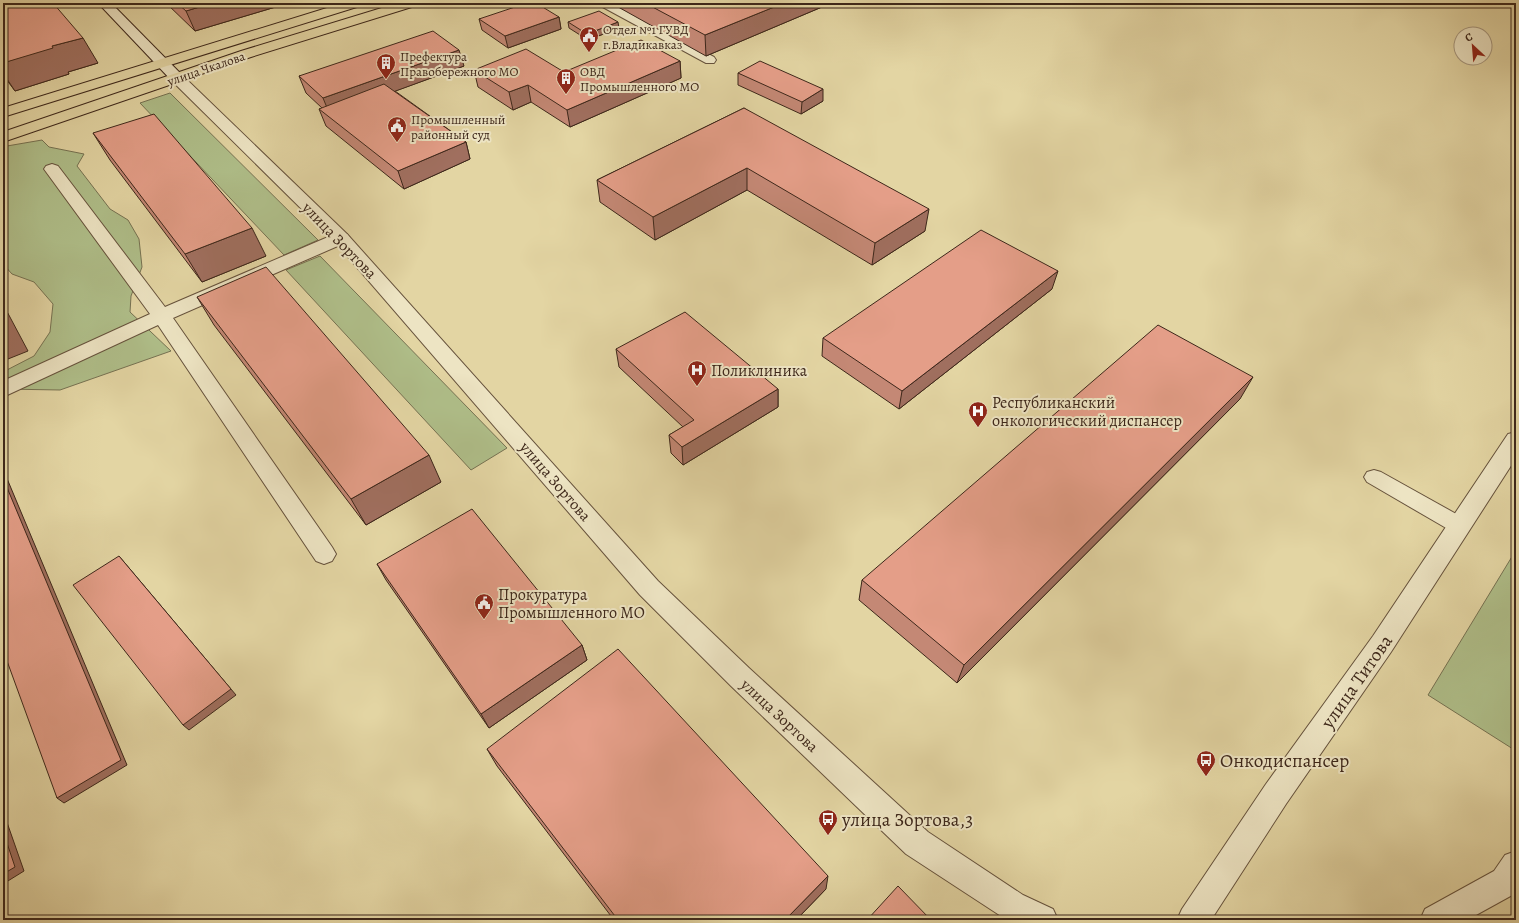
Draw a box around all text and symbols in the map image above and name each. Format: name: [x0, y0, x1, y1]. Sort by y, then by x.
place label: Отдел №1 ГУВД г.Владикавказ: [603, 21, 689, 53]
public building icon: Отдел №1 ГУВД г.Владикавказ: [578, 25, 600, 53]
north arrow: [1453, 26, 1493, 66]
text: С: [1463, 29, 1475, 46]
street label: улица Чкалова: [164, 47, 247, 90]
place label: Префектура Правобережного МО: [400, 48, 518, 80]
building icon: Префектура Правобережного МО: [375, 52, 397, 80]
place label: ОВД Промышленного МО: [580, 63, 699, 95]
building icon: ОВД Промышленного МО: [555, 67, 577, 95]
place label: Промышленный районный суд: [411, 111, 506, 143]
public building icon: Промышленный районный суд: [386, 115, 408, 143]
street label: улица Зортова: [296, 197, 382, 284]
hospital icon: Поликлиника: [686, 359, 708, 387]
place label: Поликлиника: [711, 360, 808, 382]
place label: Республиканский онкологический диспансер: [992, 392, 1182, 432]
hospital icon: Республиканский онкологический диспансер: [967, 400, 989, 428]
street label: улица Зортова: [514, 436, 596, 527]
place label: Прокуратура Промышленного МО: [498, 584, 645, 624]
public building icon: Прокуратура Промышленного МО: [473, 592, 495, 620]
street label: улица Титова: [1314, 629, 1399, 735]
street label: улица Зортова: [735, 673, 823, 758]
place label: Онкодиспансер: [1220, 748, 1349, 774]
bus stop icon: Онкодиспансер: [1195, 749, 1217, 777]
place label: улица Зортова,3: [841, 807, 973, 833]
bus stop icon: улица Зортова,3: [817, 808, 839, 836]

